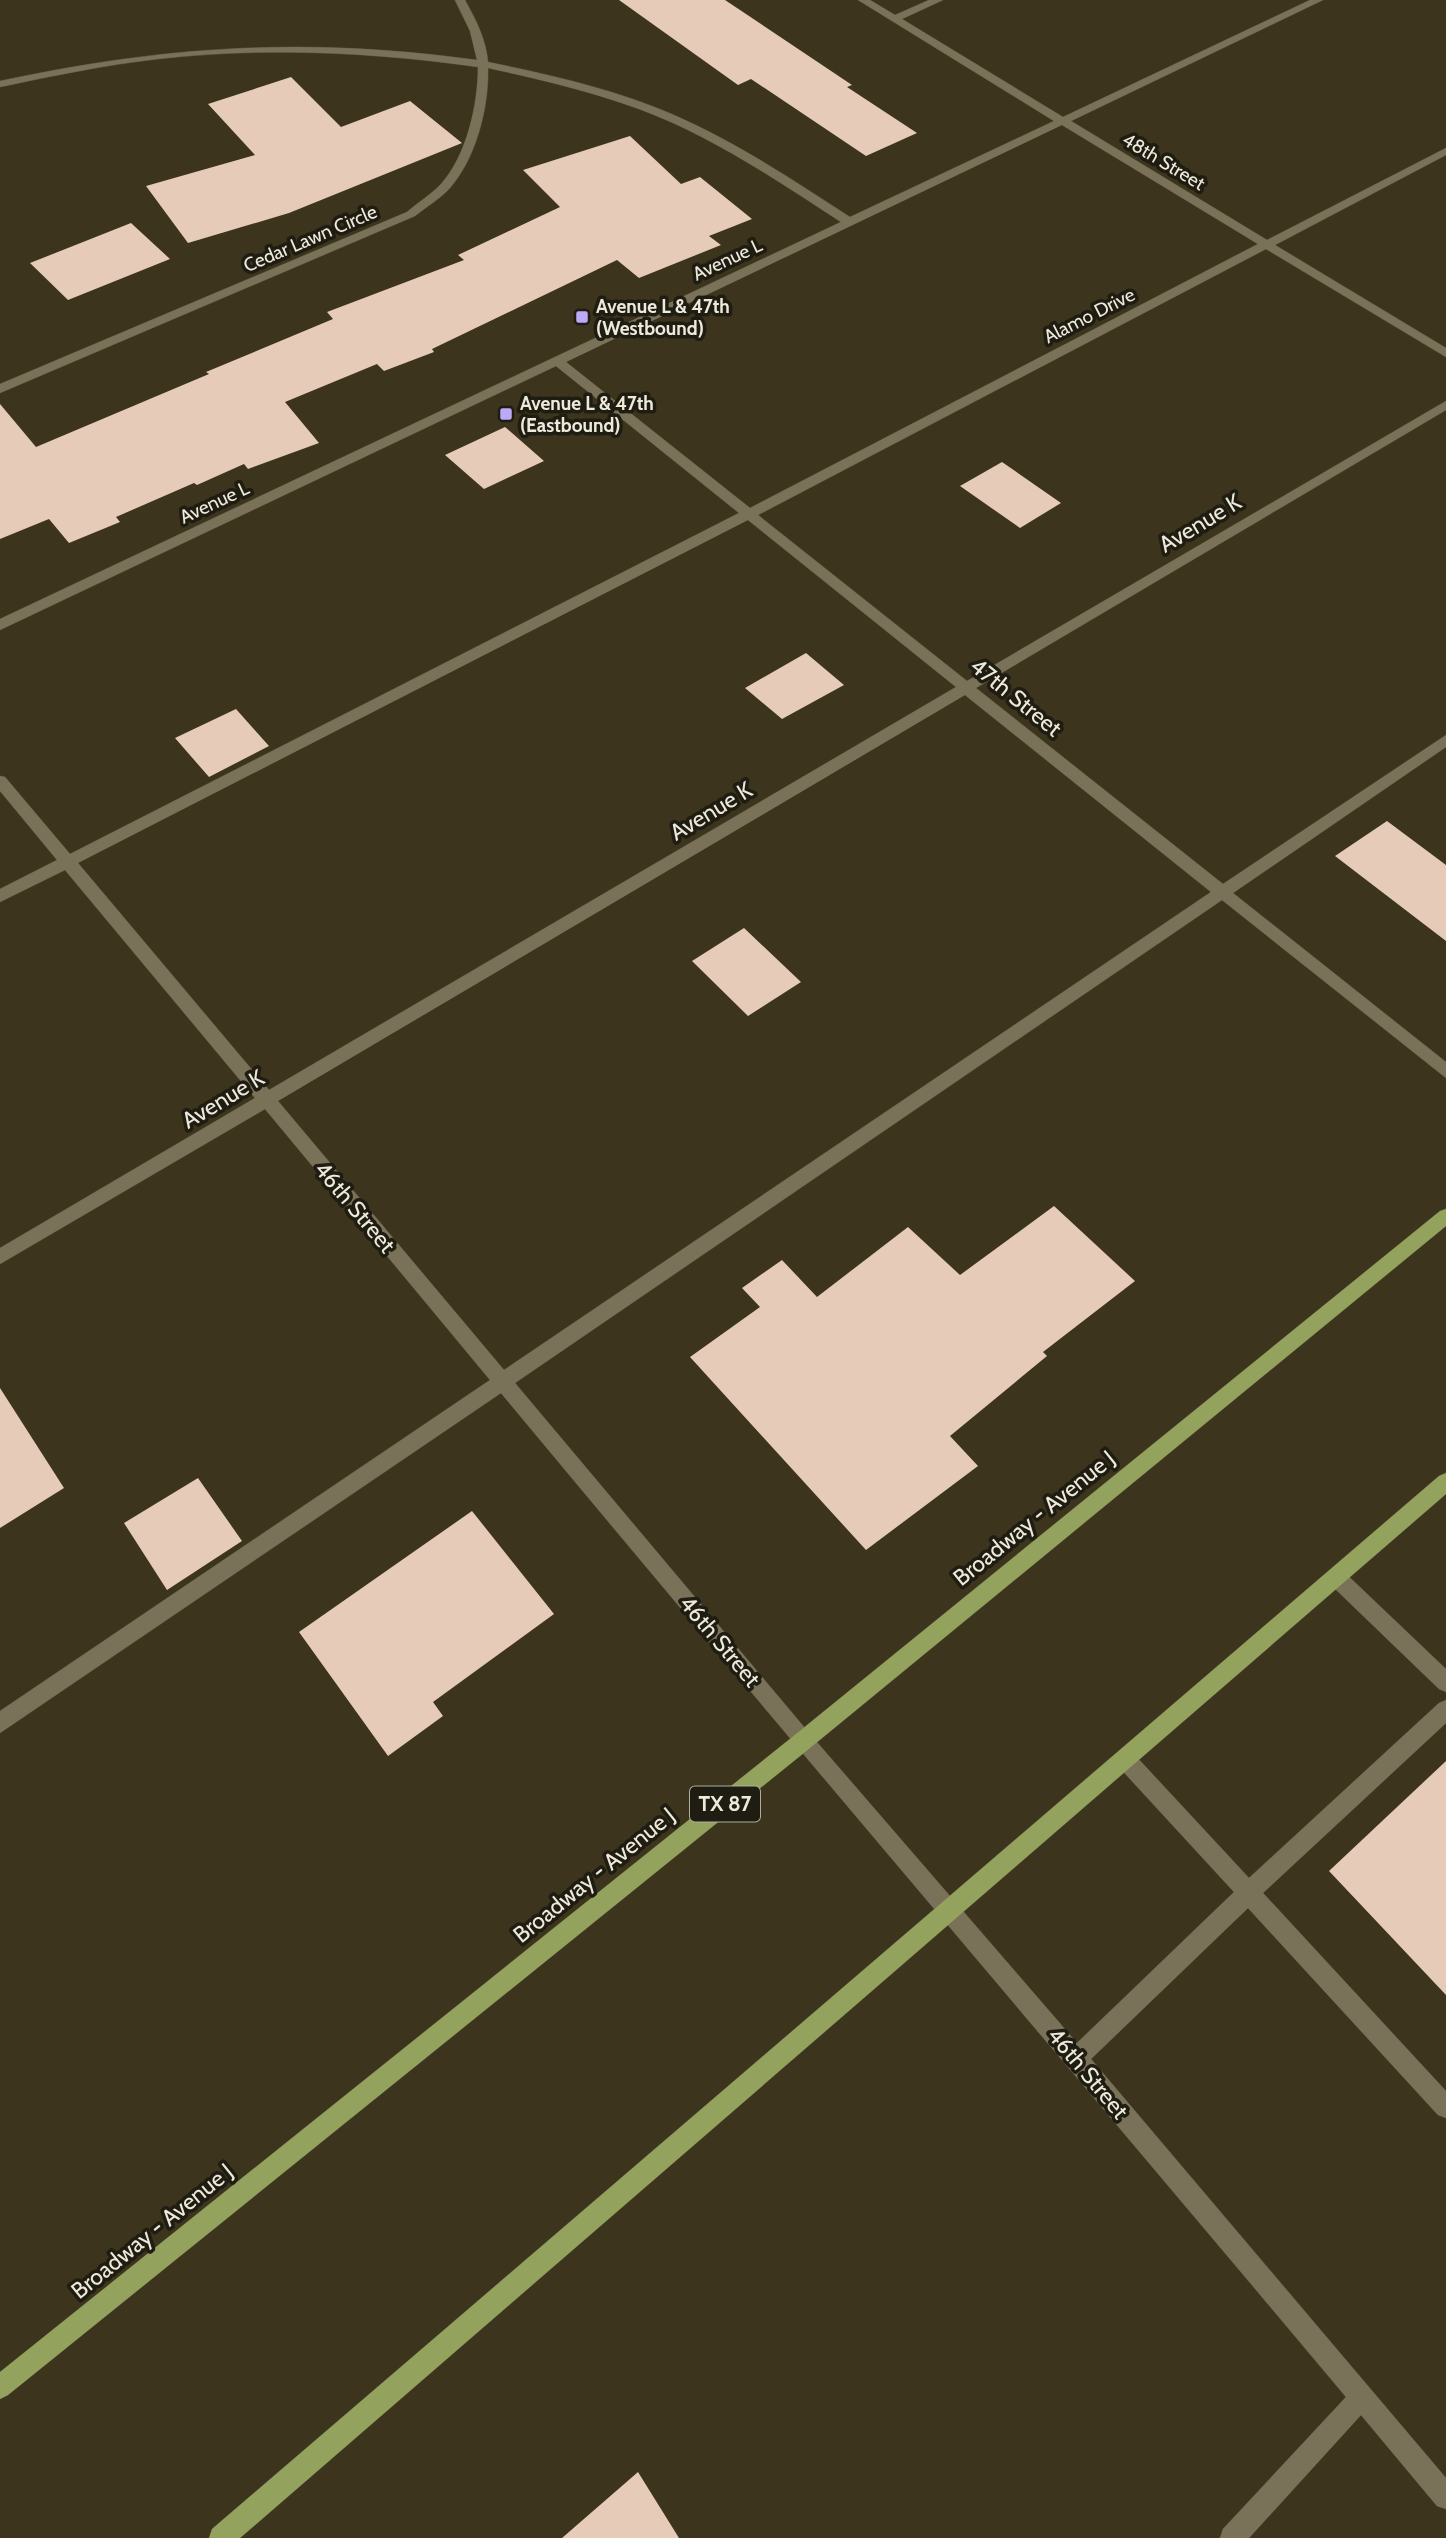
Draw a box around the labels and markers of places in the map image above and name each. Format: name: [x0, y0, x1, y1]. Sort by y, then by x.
place label: Avenue L & 47th (Westbound): [596, 295, 730, 340]
marker: Avenue L & 47th (Westbound): [574, 309, 590, 325]
place label: Avenue L & 47th (Eastbound): [520, 392, 654, 437]
marker: Avenue L & 47th (Eastbound): [498, 406, 514, 422]

